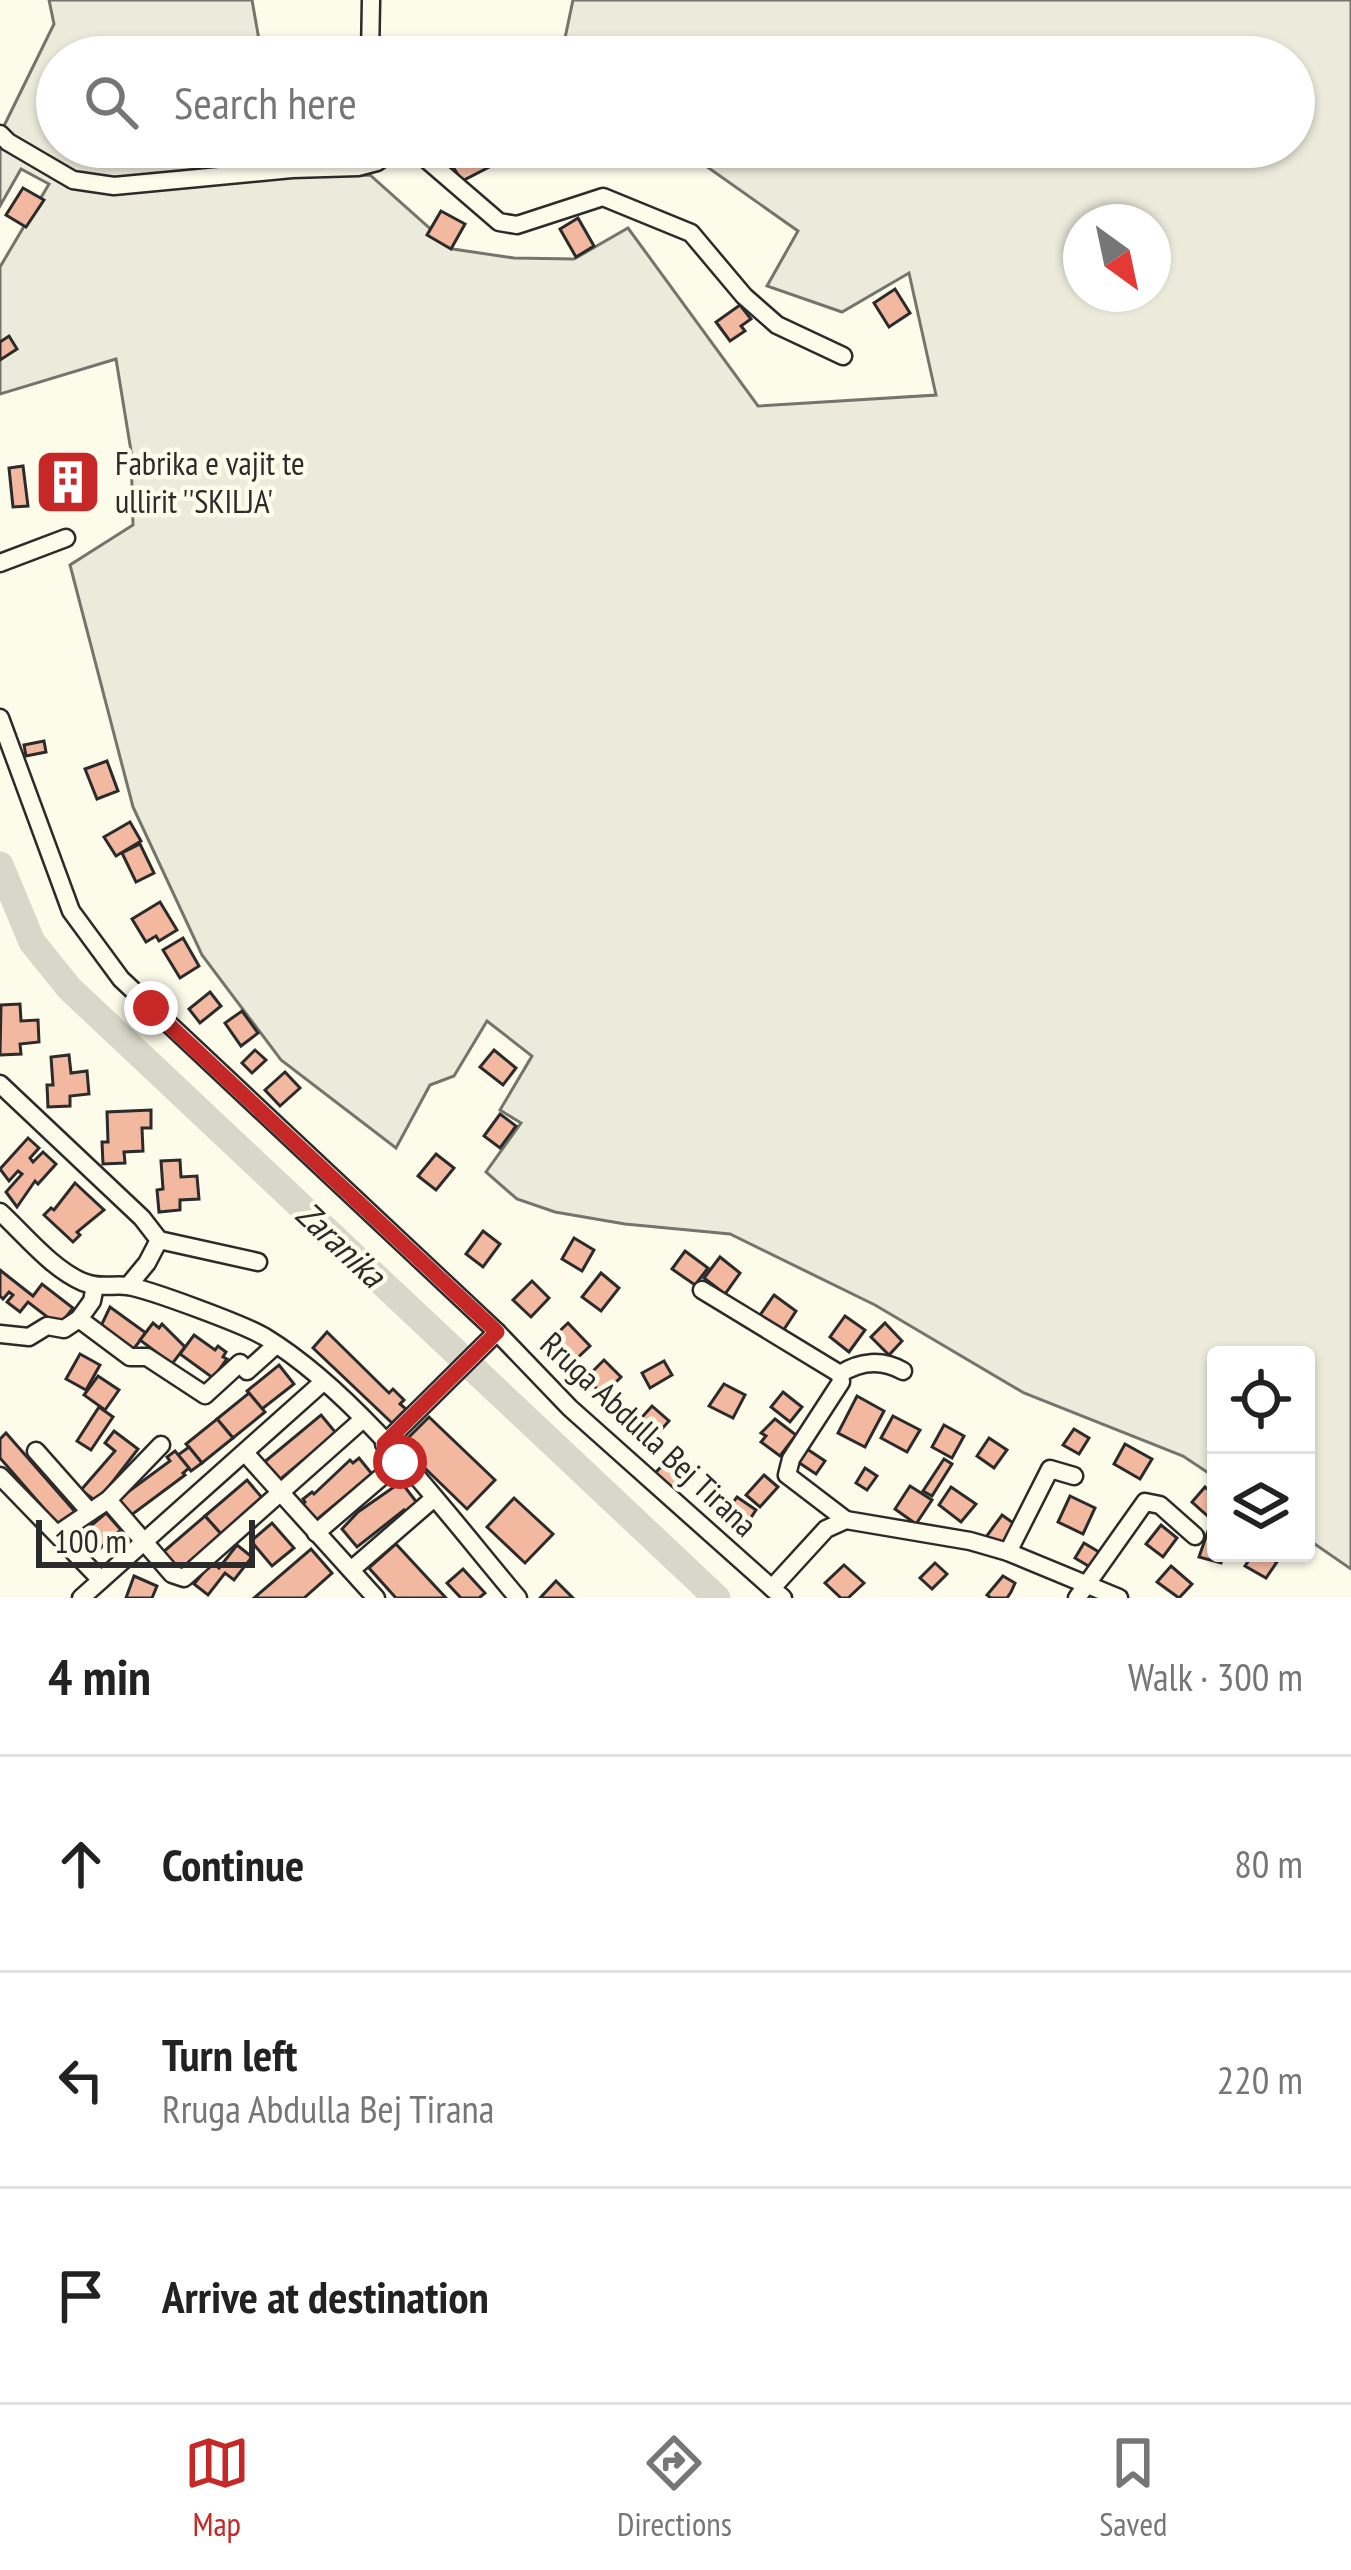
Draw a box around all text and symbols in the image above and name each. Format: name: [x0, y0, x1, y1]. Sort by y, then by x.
search box: [36, 36, 1315, 168]
icon: search: [78, 69, 144, 135]
text: Search here: [174, 73, 357, 131]
north arrow: [1063, 204, 1171, 312]
place label: Fabrika e vajit te ullirit ''SKILJA': [115, 441, 305, 522]
building icon: Fabrika e vajit te ullirit ''SKILJA': [33, 447, 103, 517]
route end: [124, 981, 178, 1035]
water label: Zaranika: [287, 1190, 397, 1298]
street label: Rruga Abdulla Bej Tirana: [532, 1322, 767, 1545]
map controls: [1207, 1346, 1315, 1562]
button: locate: [1207, 1346, 1315, 1454]
route start: [373, 1435, 427, 1489]
button: layers: [1207, 1454, 1315, 1562]
scale bar: [36, 1514, 255, 1567]
text: 100 m: [54, 1519, 127, 1562]
text: 4 min: [48, 1643, 151, 1709]
text: Walk · 300 m: [1128, 1651, 1303, 1702]
icon: ahead: [48, 1831, 114, 1897]
text: Continue: [162, 1835, 304, 1893]
text: 80 m: [1234, 1838, 1303, 1889]
text: Turn left: [162, 2025, 297, 2083]
icon: left: [48, 2047, 114, 2113]
text: 220 m: [1217, 2054, 1303, 2105]
text: Rruga Abdulla Bej Tirana: [162, 2083, 494, 2134]
icon: arrive: [48, 2263, 114, 2329]
text: Arrive at destination: [162, 2267, 489, 2325]
tab: Map: [184, 2430, 250, 2545]
tab: Directions: [617, 2430, 732, 2545]
tab: Saved: [1099, 2430, 1167, 2545]

